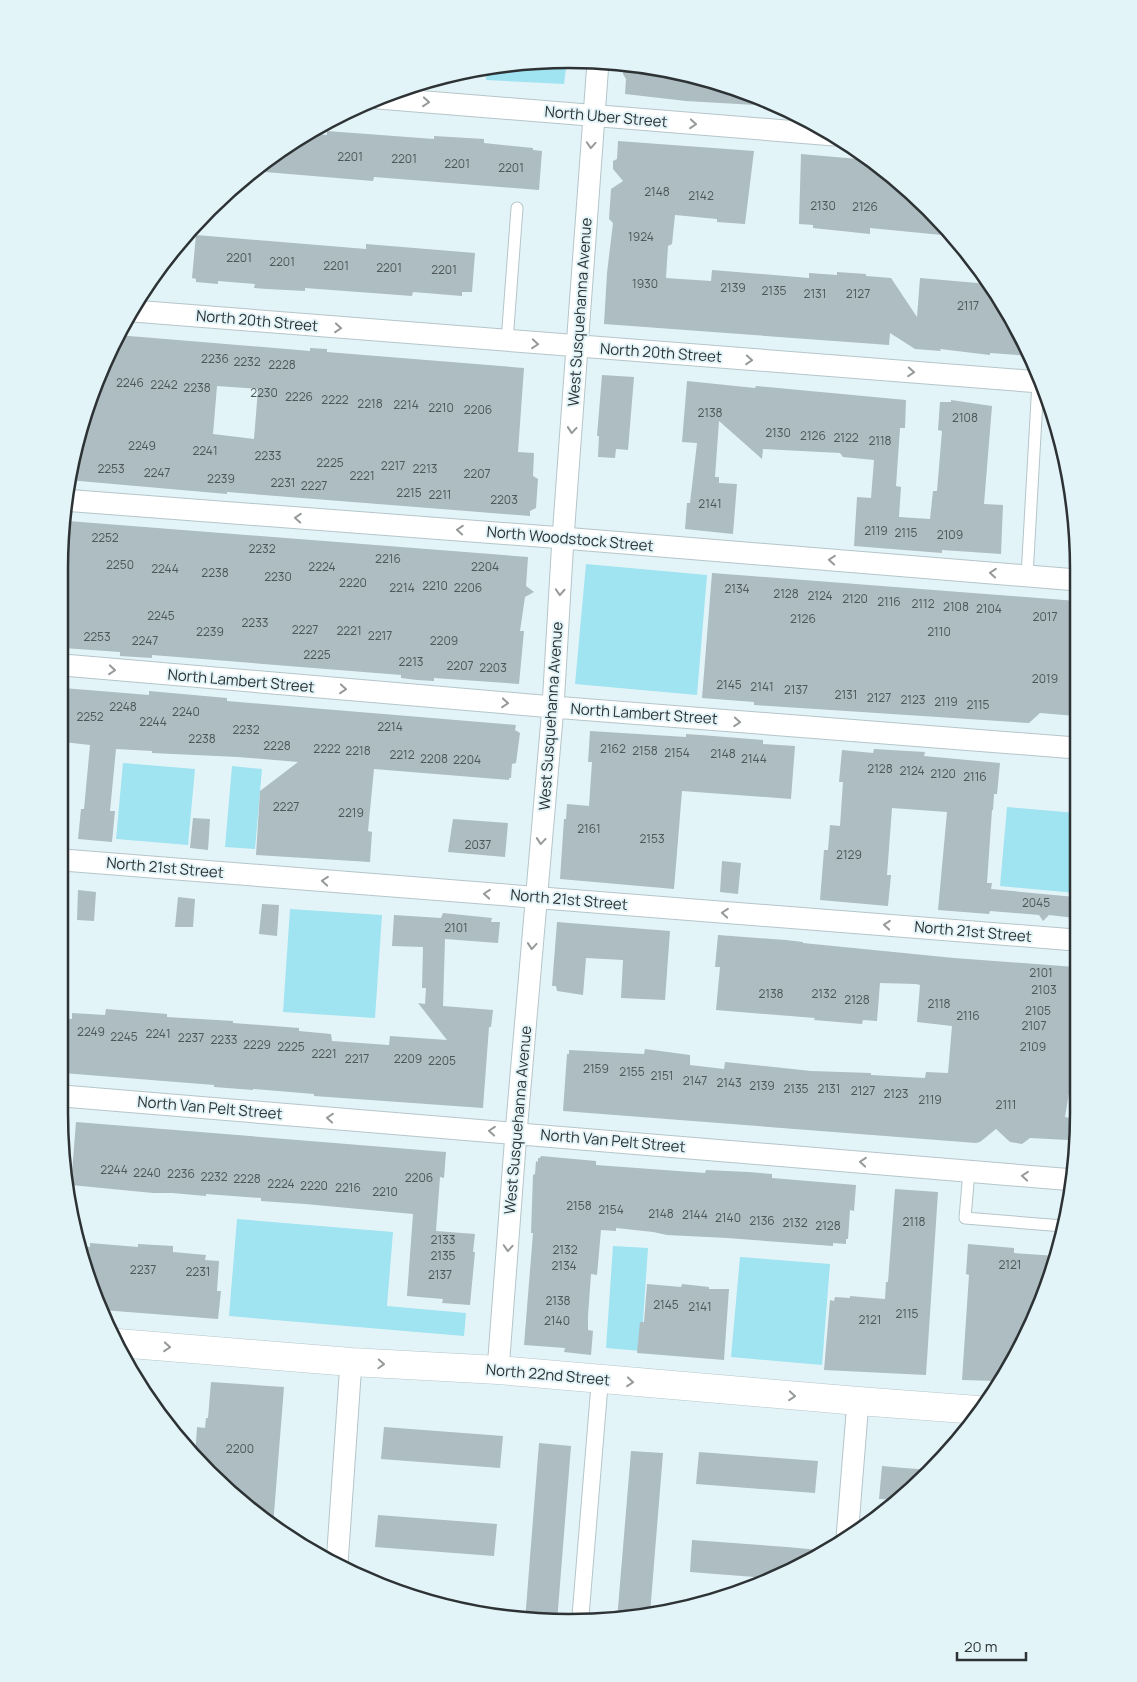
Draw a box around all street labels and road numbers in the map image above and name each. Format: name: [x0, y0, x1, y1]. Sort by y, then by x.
street label: North Uber Street: [544, 101, 668, 132]
street label: West Susquehanna Avenue: [562, 217, 597, 407]
street label: North 20th Street: [195, 305, 319, 336]
street label: North 20th Street: [599, 338, 723, 367]
street label: North Woodstock Street: [486, 521, 654, 556]
street label: West Susquehanna Avenue: [533, 621, 568, 811]
street label: North Lambert Street: [167, 664, 315, 697]
street label: North Lambert Street: [570, 698, 718, 729]
street label: North 21st Street: [105, 852, 225, 883]
street label: North 21st Street: [509, 884, 629, 915]
street label: North 21st Street: [913, 916, 1033, 947]
street label: West Susquehanna Avenue: [499, 1025, 536, 1215]
street label: North Van Pelt Street: [137, 1091, 283, 1124]
street label: North Van Pelt Street: [540, 1124, 686, 1157]
street label: North 22nd Street: [485, 1359, 611, 1390]

